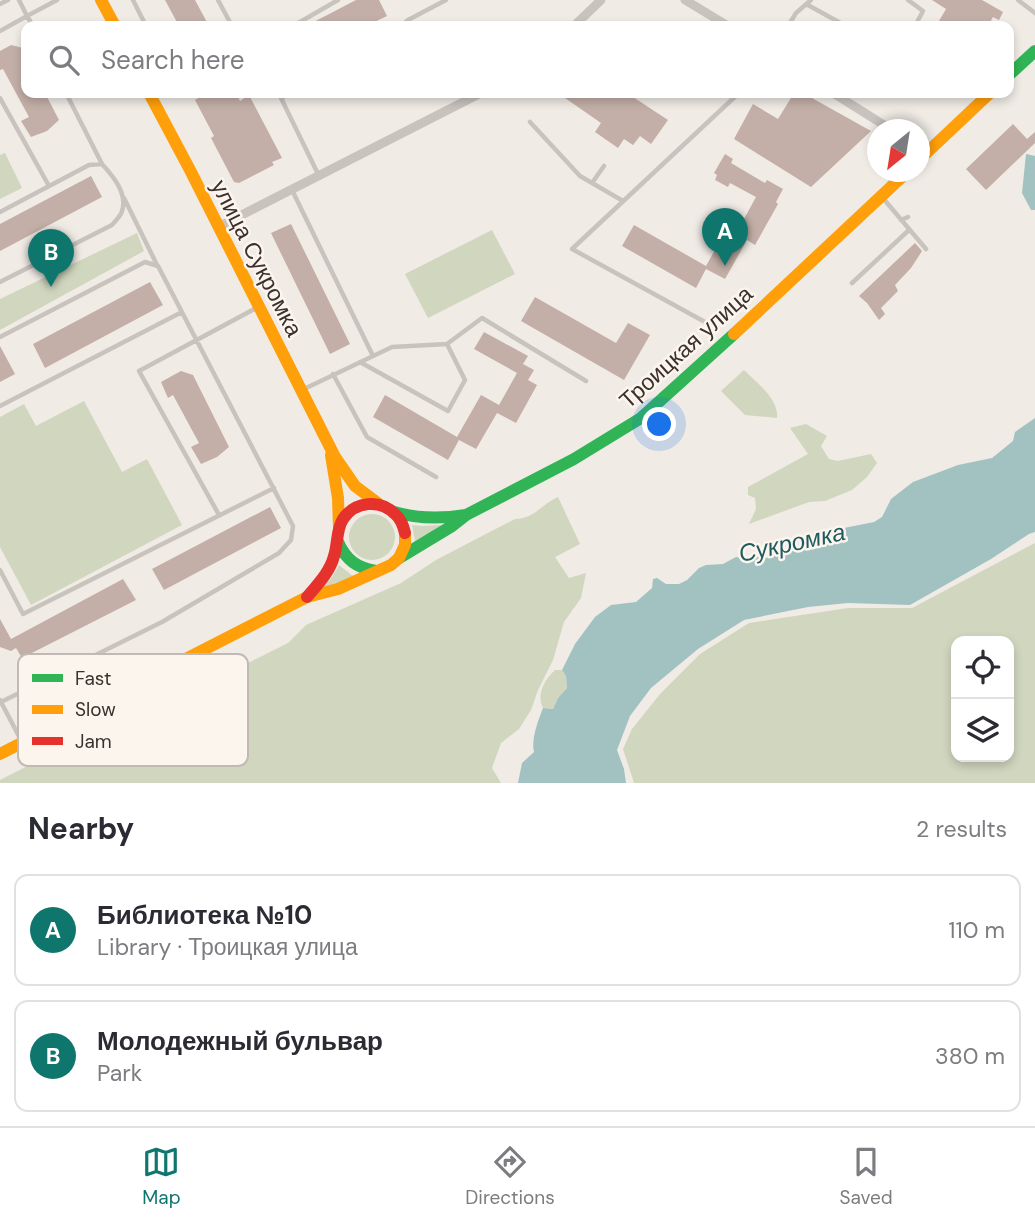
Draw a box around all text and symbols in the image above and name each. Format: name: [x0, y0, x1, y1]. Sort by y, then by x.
search box: [21, 21, 1014, 98]
icon: search: [45, 41, 83, 79]
text: Search here: [101, 43, 244, 77]
north arrow: [867, 119, 930, 182]
street label: улица Сукромка: [205, 174, 310, 342]
pin: A: [702, 208, 748, 266]
pin: B: [28, 229, 74, 287]
street label: Троицкая улица: [613, 279, 759, 415]
your location: [642, 407, 676, 441]
water label: Сукромка: [736, 516, 848, 569]
map controls: [951, 636, 1014, 762]
button: locate: [951, 636, 1014, 699]
legend: [18, 654, 248, 766]
text: Fast: [75, 666, 111, 691]
text: Slow: [75, 697, 116, 722]
button: layers: [951, 699, 1014, 762]
text: Jam: [75, 729, 112, 754]
text: Nearby: [28, 809, 134, 848]
text: 2 results: [916, 814, 1007, 844]
text: Библиотека №10: [97, 898, 312, 932]
text: A: [45, 915, 61, 945]
text: 110 m: [948, 915, 1005, 945]
text: Library · Троицкая улица: [97, 932, 358, 962]
text: Молодежный бульвар: [97, 1024, 383, 1058]
text: B: [46, 1041, 60, 1071]
text: 380 m: [935, 1041, 1005, 1071]
text: Park: [97, 1058, 142, 1088]
tab: Map: [142, 1143, 181, 1210]
tab: Directions: [465, 1143, 555, 1210]
tab: Saved: [839, 1143, 893, 1210]

